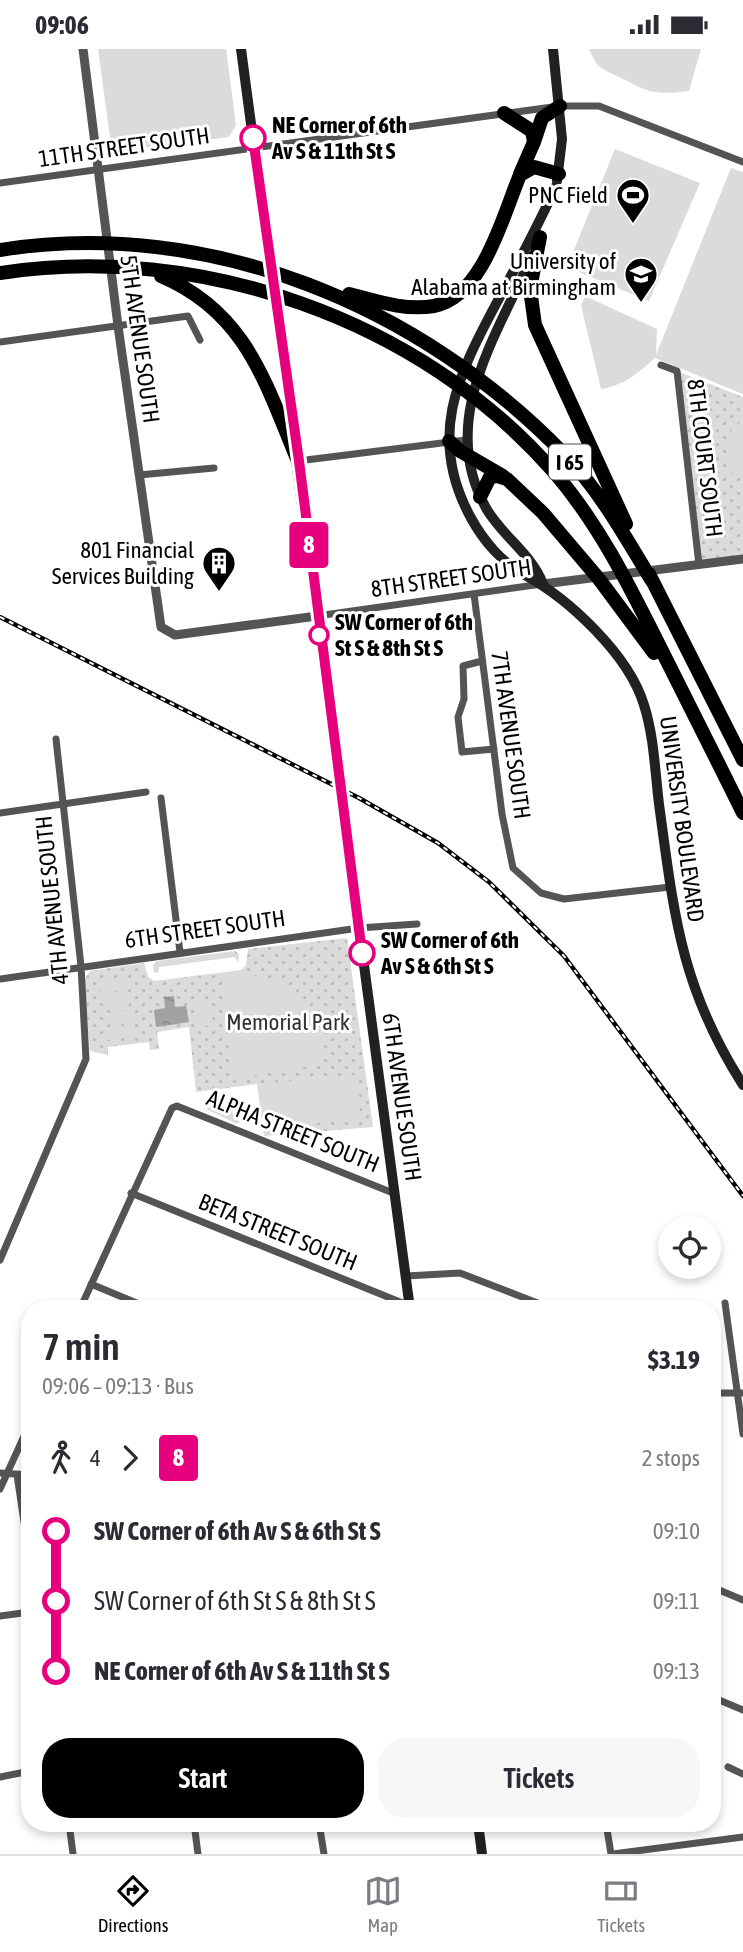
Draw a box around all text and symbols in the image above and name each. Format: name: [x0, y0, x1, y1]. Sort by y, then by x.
text: 09:06: [35, 10, 89, 40]
place label: NE Corner of 6th Av S & 11th St S: [271, 112, 407, 164]
street label: 11TH STREET SOUTH: [37, 122, 211, 172]
marker: NE Corner of 6th Av S & 11th St S: [240, 125, 266, 151]
sports icon: PNC Field: [614, 176, 652, 225]
place label: PNC Field: [528, 182, 608, 208]
place label: University of Alabama at Birmingham: [411, 248, 616, 300]
street label: 5TH AVENUE SOUTH: [115, 253, 165, 425]
school or university icon: University of Alabama at Birmingham: [622, 255, 660, 304]
street label: 8TH COURT SOUTH: [682, 377, 728, 539]
road number: I 65: [549, 445, 591, 479]
line badge: 8: [286, 522, 332, 568]
text: 8: [303, 531, 315, 558]
place label: 801 Financial Services Building: [52, 537, 194, 589]
building icon: 801 Financial Services Building: [200, 544, 238, 593]
street label: 8TH STREET SOUTH: [369, 554, 533, 602]
place label: SW Corner of 6th St S & 8th St S: [335, 609, 473, 661]
marker: SW Corner of 6th St S & 8th St S: [309, 625, 329, 645]
street label: 7TH AVENUE SOUTH: [486, 649, 536, 821]
street label: UNIVERSITY BOULEVARD: [655, 714, 709, 924]
street label: 4TH AVENUE SOUTH: [30, 814, 74, 986]
street label: 6TH STREET SOUTH: [123, 905, 287, 953]
place label: SW Corner of 6th Av S & 6th St S: [380, 927, 519, 979]
marker: SW Corner of 6th Av S & 6th St S: [349, 940, 375, 966]
park label: Memorial Park: [226, 1009, 350, 1035]
street label: 6TH AVENUE SOUTH: [377, 1011, 427, 1183]
street label: ALPHA STREET SOUTH: [203, 1085, 383, 1177]
street label: BETA STREET SOUTH: [195, 1188, 361, 1276]
map controls: [658, 1216, 721, 1279]
button: locate: [658, 1216, 721, 1279]
text: 7 min: [42, 1325, 120, 1368]
text: $3.19: [648, 1345, 700, 1375]
text: 09:06 – 09:13 · Bus: [42, 1373, 194, 1399]
icon: walk: [42, 1439, 80, 1477]
icon: forward: [111, 1439, 149, 1477]
text: 8: [173, 1444, 184, 1471]
text: 4: [90, 1445, 101, 1471]
text: 2 stops: [642, 1445, 700, 1471]
text: SW Corner of 6th Av S & 6th St S: [94, 1516, 381, 1546]
text: 09:10: [653, 1518, 700, 1544]
text: SW Corner of 6th St S & 8th St S: [94, 1586, 376, 1616]
text: 09:11: [653, 1588, 700, 1614]
text: NE Corner of 6th Av S & 11th St S: [94, 1656, 390, 1686]
text: 09:13: [653, 1658, 700, 1684]
button: Start: [42, 1738, 364, 1818]
button: Tickets: [378, 1738, 700, 1818]
tab: Directions: [98, 1872, 169, 1936]
tab: Map: [364, 1872, 402, 1936]
tab: Tickets: [597, 1872, 645, 1936]

